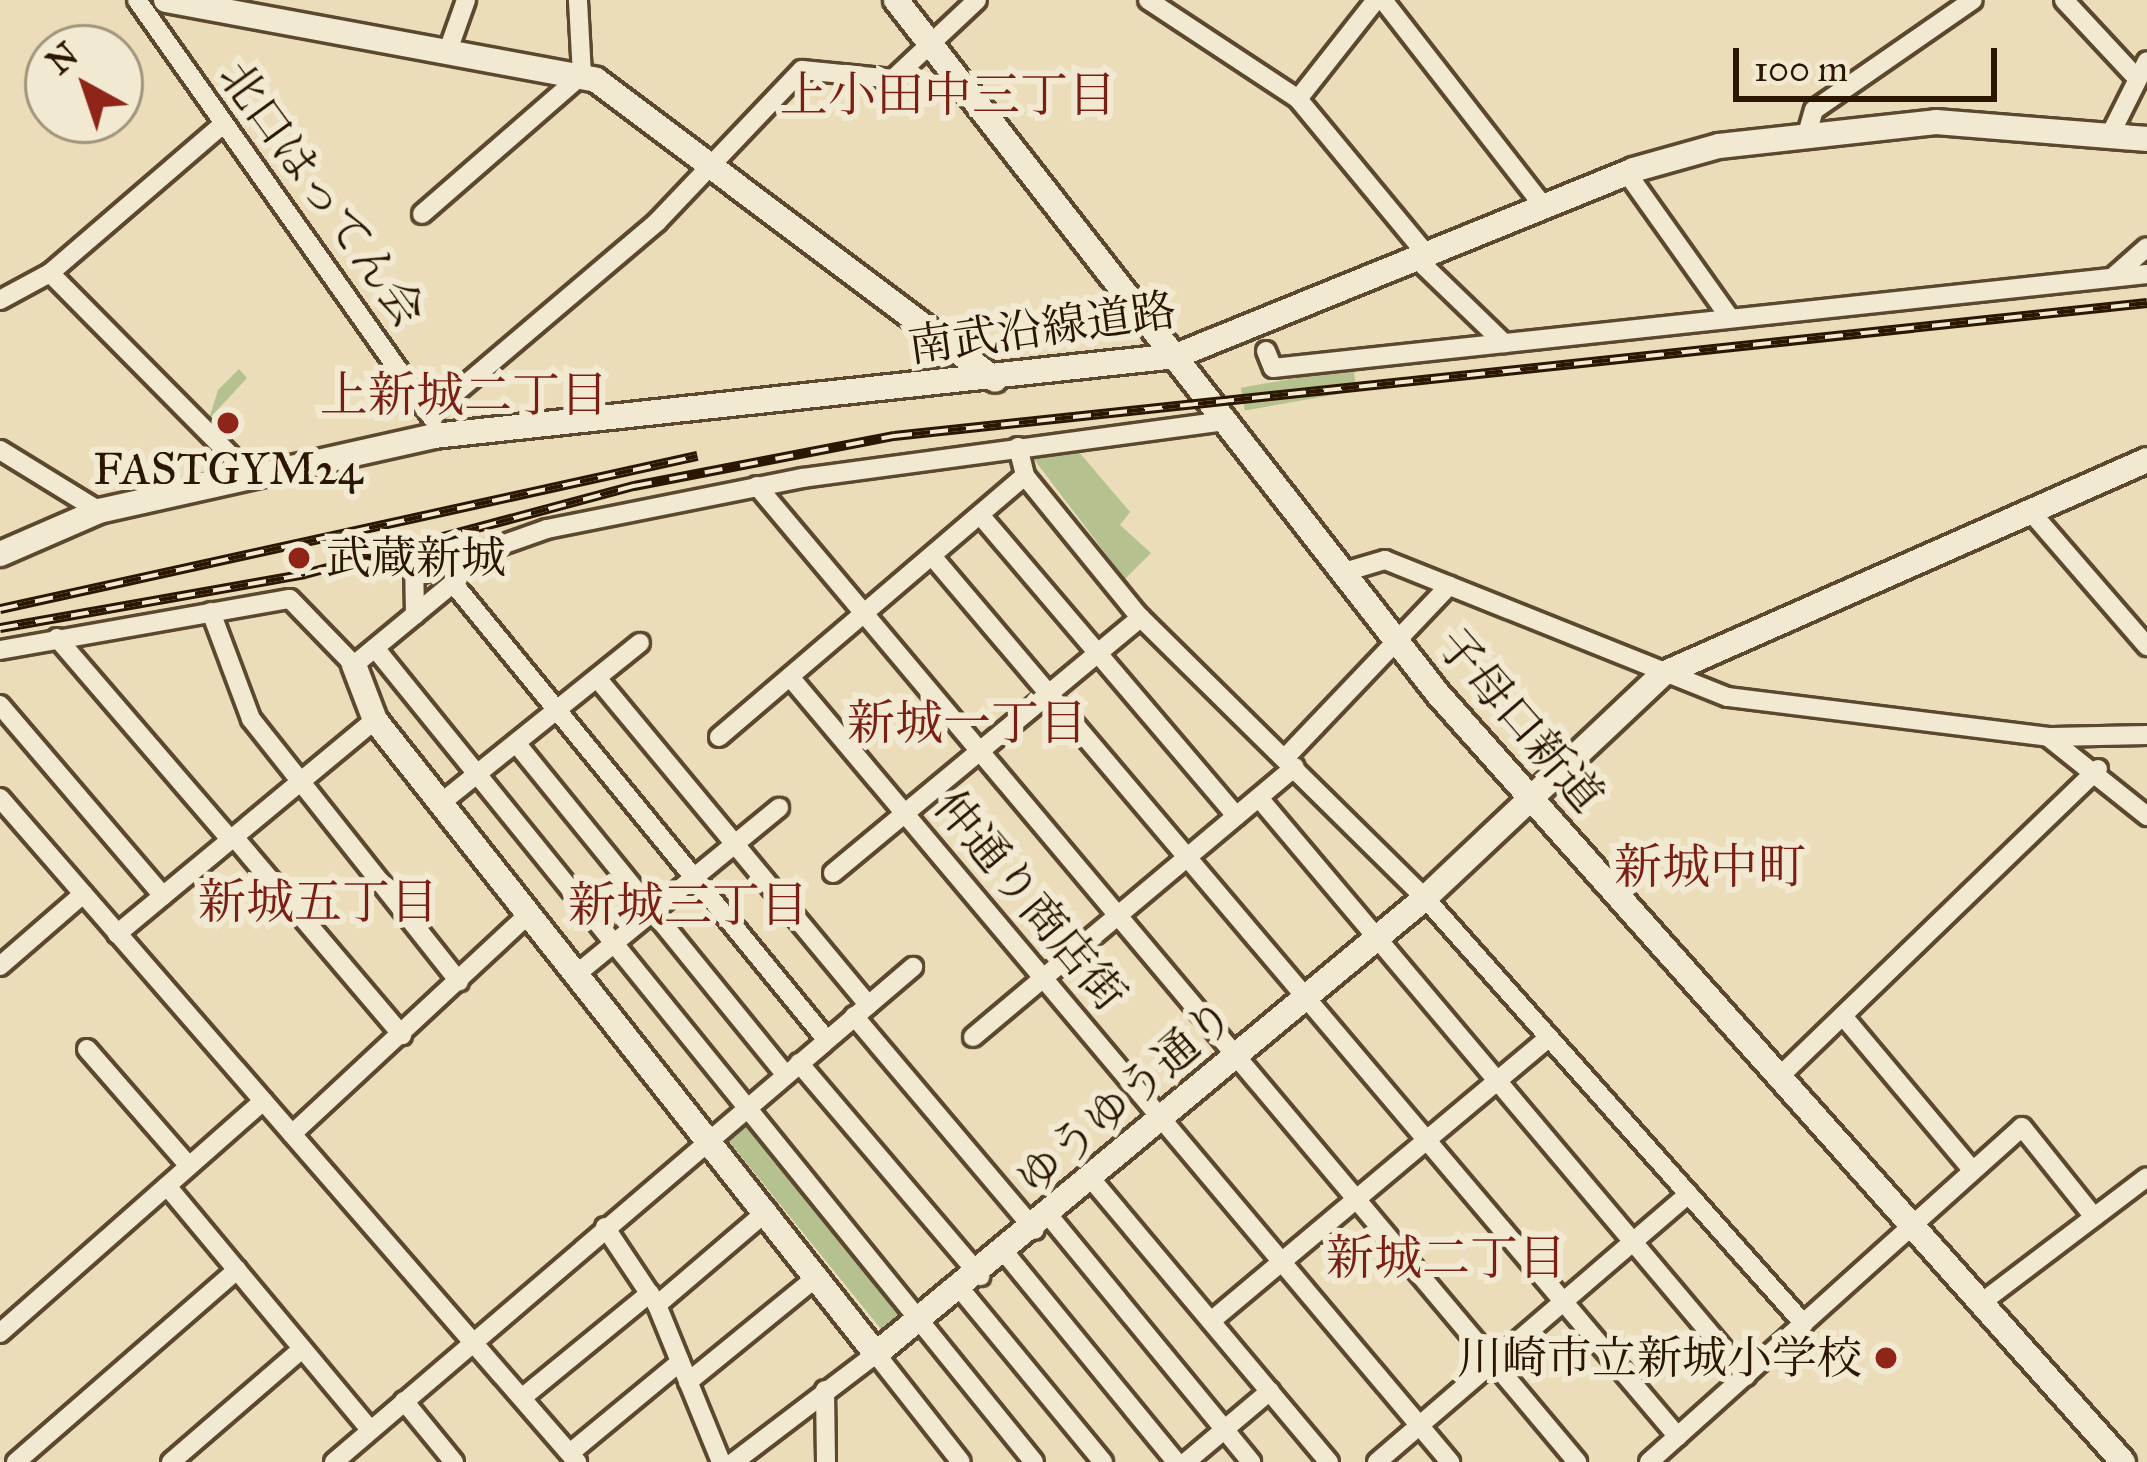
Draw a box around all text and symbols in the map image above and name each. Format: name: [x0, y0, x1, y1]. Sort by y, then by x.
north arrow: [24, 24, 144, 144]
scale bar: [1739, 24, 2003, 98]
text: N: [39, 34, 86, 83]
text: 100 m: [1754, 47, 1848, 91]
street label: 北口はってん会: [208, 51, 436, 337]
district label: 上小田中三丁目: [780, 66, 1116, 124]
street label: 南武沿線道路: [905, 282, 1179, 374]
district label: 上新城二丁目: [320, 366, 608, 424]
marker: FASTGYM24: [215, 410, 241, 436]
place label: FASTGYM24: [93, 442, 363, 496]
place label: 武蔵新城: [326, 531, 506, 585]
marker: 武蔵新城: [283, 542, 315, 574]
street label: 子母口新道: [1426, 617, 1614, 823]
district label: 新城一丁目: [847, 694, 1087, 752]
street label: 仲通り商店街: [923, 779, 1137, 1021]
district label: 新城中町: [1614, 838, 1806, 896]
district label: 新城五丁目: [198, 873, 438, 931]
district label: 新城三丁目: [568, 876, 808, 934]
street label: ゆうゆう通り: [1005, 988, 1245, 1206]
district label: 新城二丁目: [1326, 1229, 1566, 1287]
place label: 川崎市立新城小学校: [1457, 1331, 1862, 1385]
marker: 川崎市立新城小学校: [1873, 1345, 1899, 1371]

